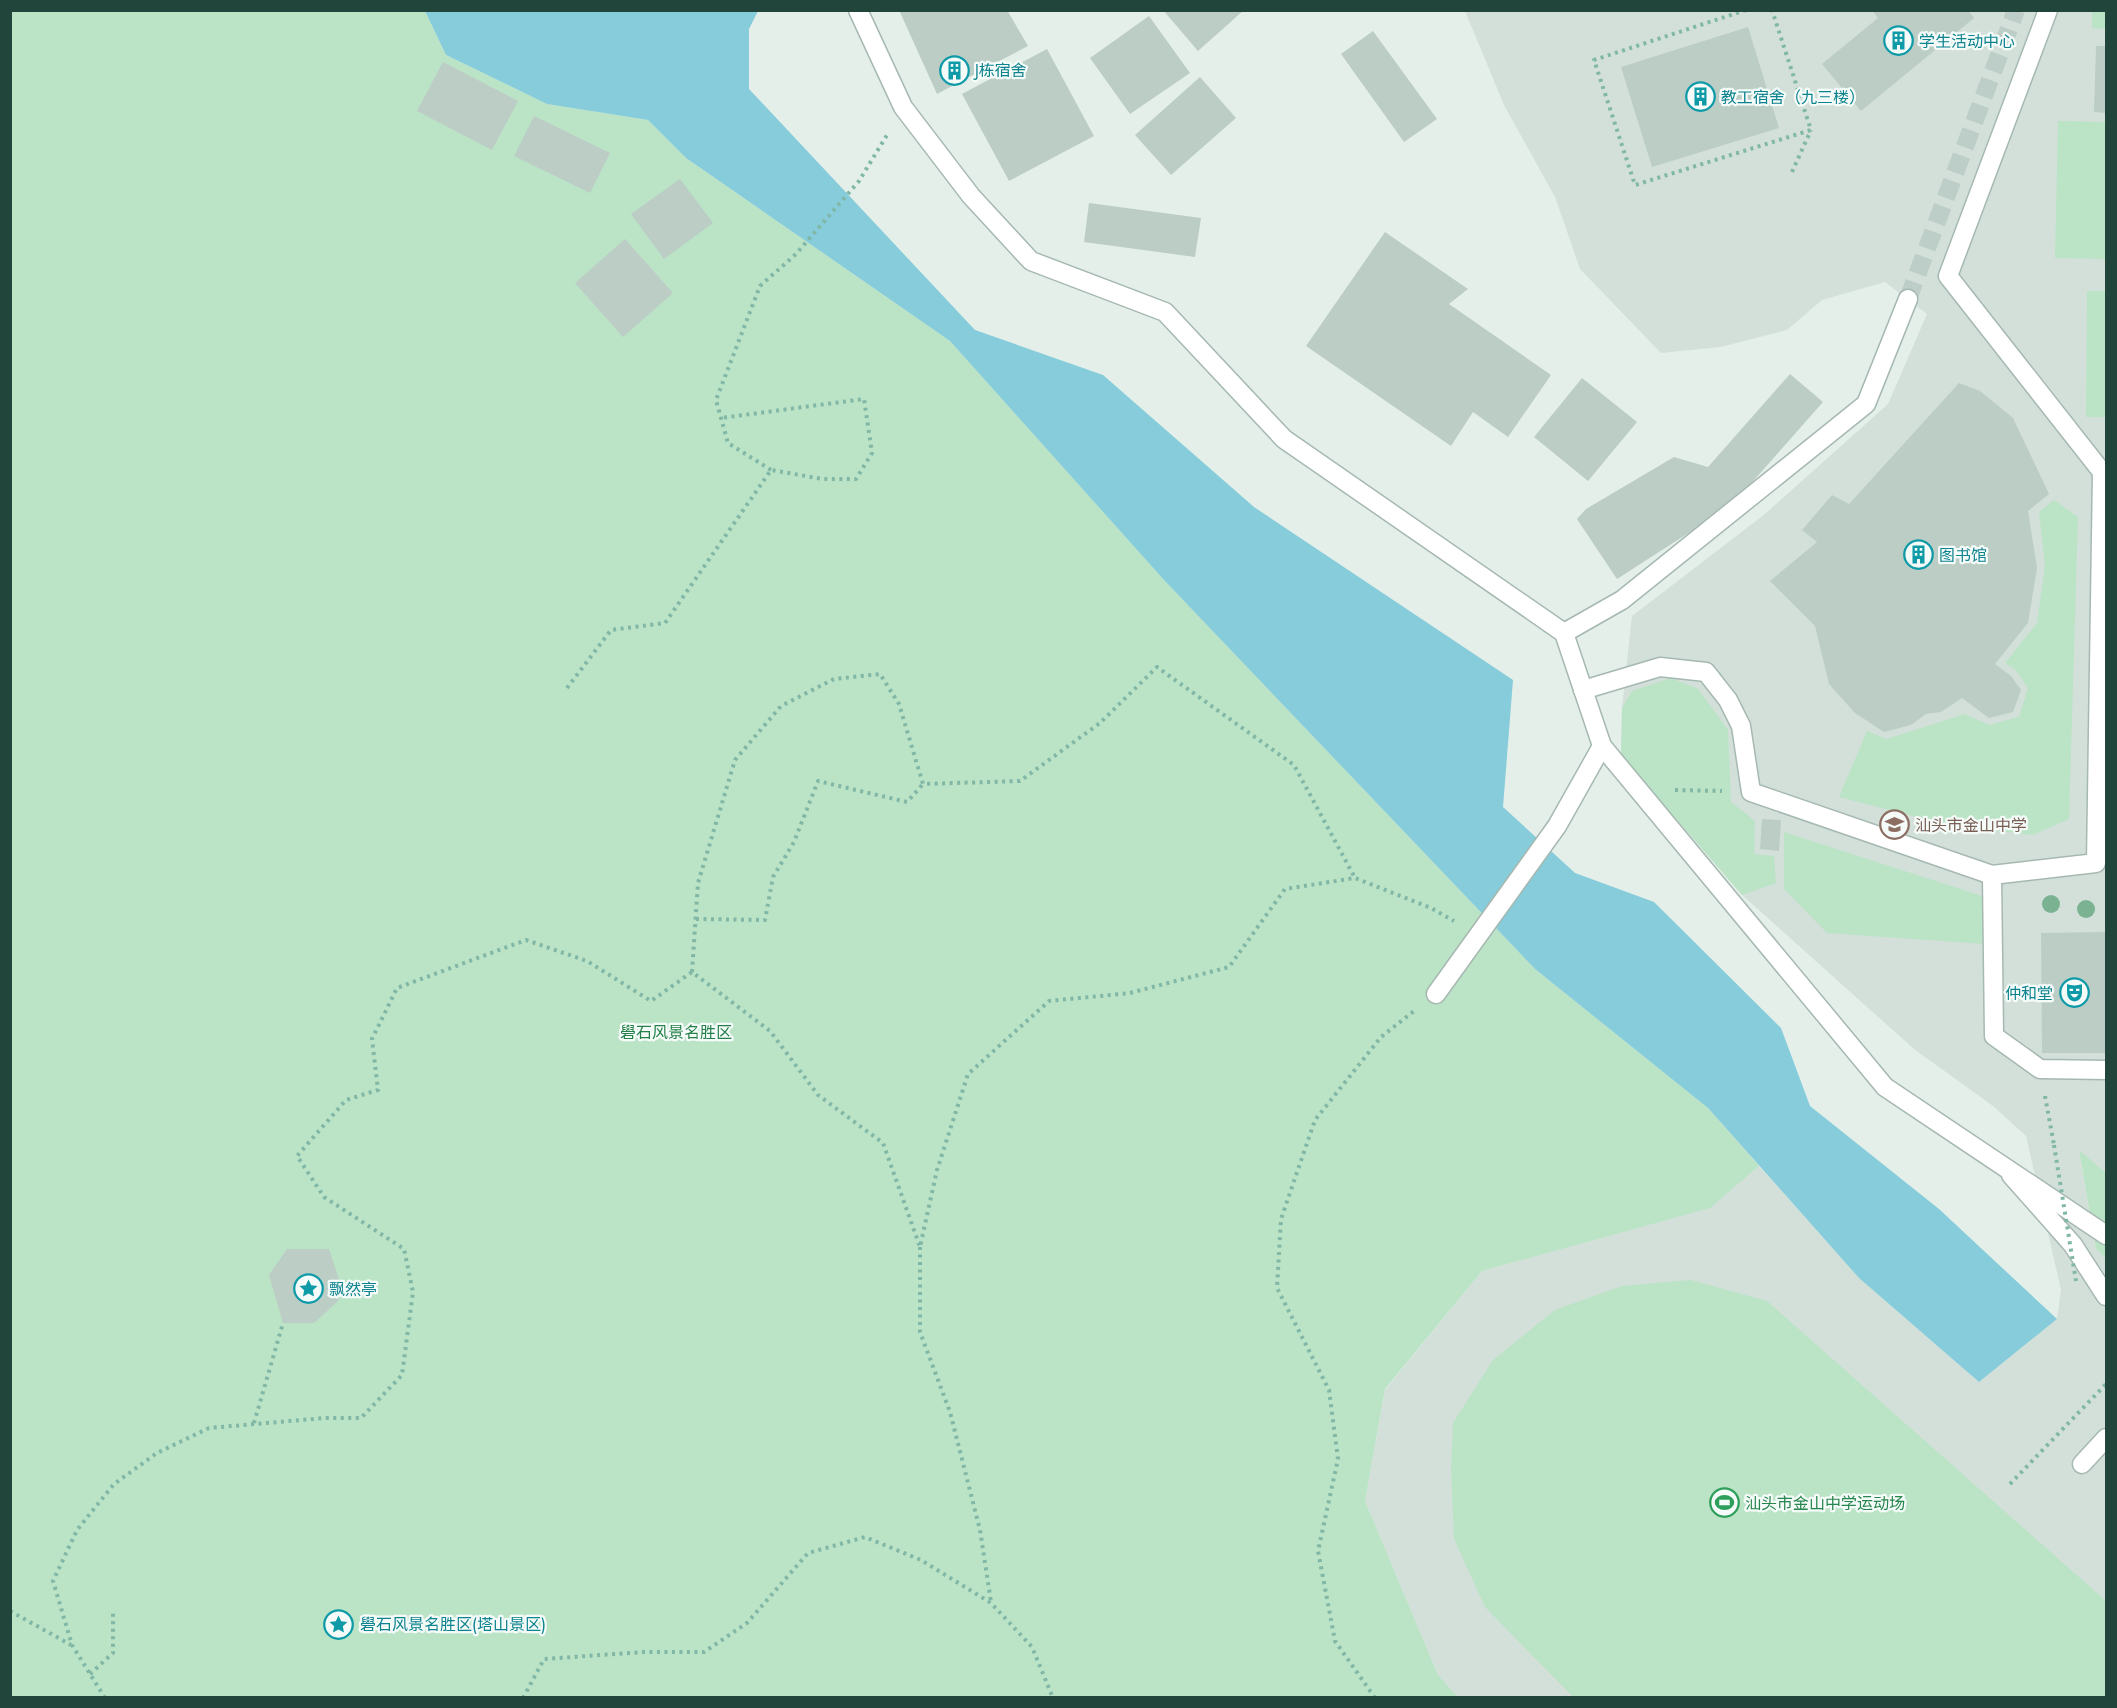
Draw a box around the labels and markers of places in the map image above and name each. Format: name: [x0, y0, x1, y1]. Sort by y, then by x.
building icon: 学生活动中心: [1882, 25, 1914, 57]
place label: 学生活动中心: [1919, 30, 2015, 53]
building icon: J栋宿舍: [938, 54, 970, 86]
place label: J栋宿舍: [973, 59, 1027, 82]
building icon: 教工宿舍（九三楼）: [1684, 81, 1716, 113]
place label: 教工宿舍（九三楼）: [1721, 86, 1865, 109]
building icon: 图书馆: [1902, 539, 1934, 571]
place label: 图书馆: [1939, 544, 1987, 567]
school or university icon: 汕头市金山中学: [1878, 809, 1910, 841]
place label: 汕头市金山中学: [1915, 814, 2027, 837]
theatre icon: 仲和堂: [2058, 977, 2090, 1009]
place label: 仲和堂: [2005, 982, 2053, 1005]
place icon: 飘然亭: [292, 1273, 324, 1305]
place label: 飘然亭: [329, 1278, 377, 1301]
sports icon: 汕头市金山中学运动场: [1708, 1487, 1740, 1519]
place label: 汕头市金山中学运动场: [1745, 1492, 1905, 1515]
place icon: 礐石风景名胜区(塔山景区): [323, 1608, 355, 1640]
place label: 礐石风景名胜区(塔山景区): [360, 1613, 546, 1636]

